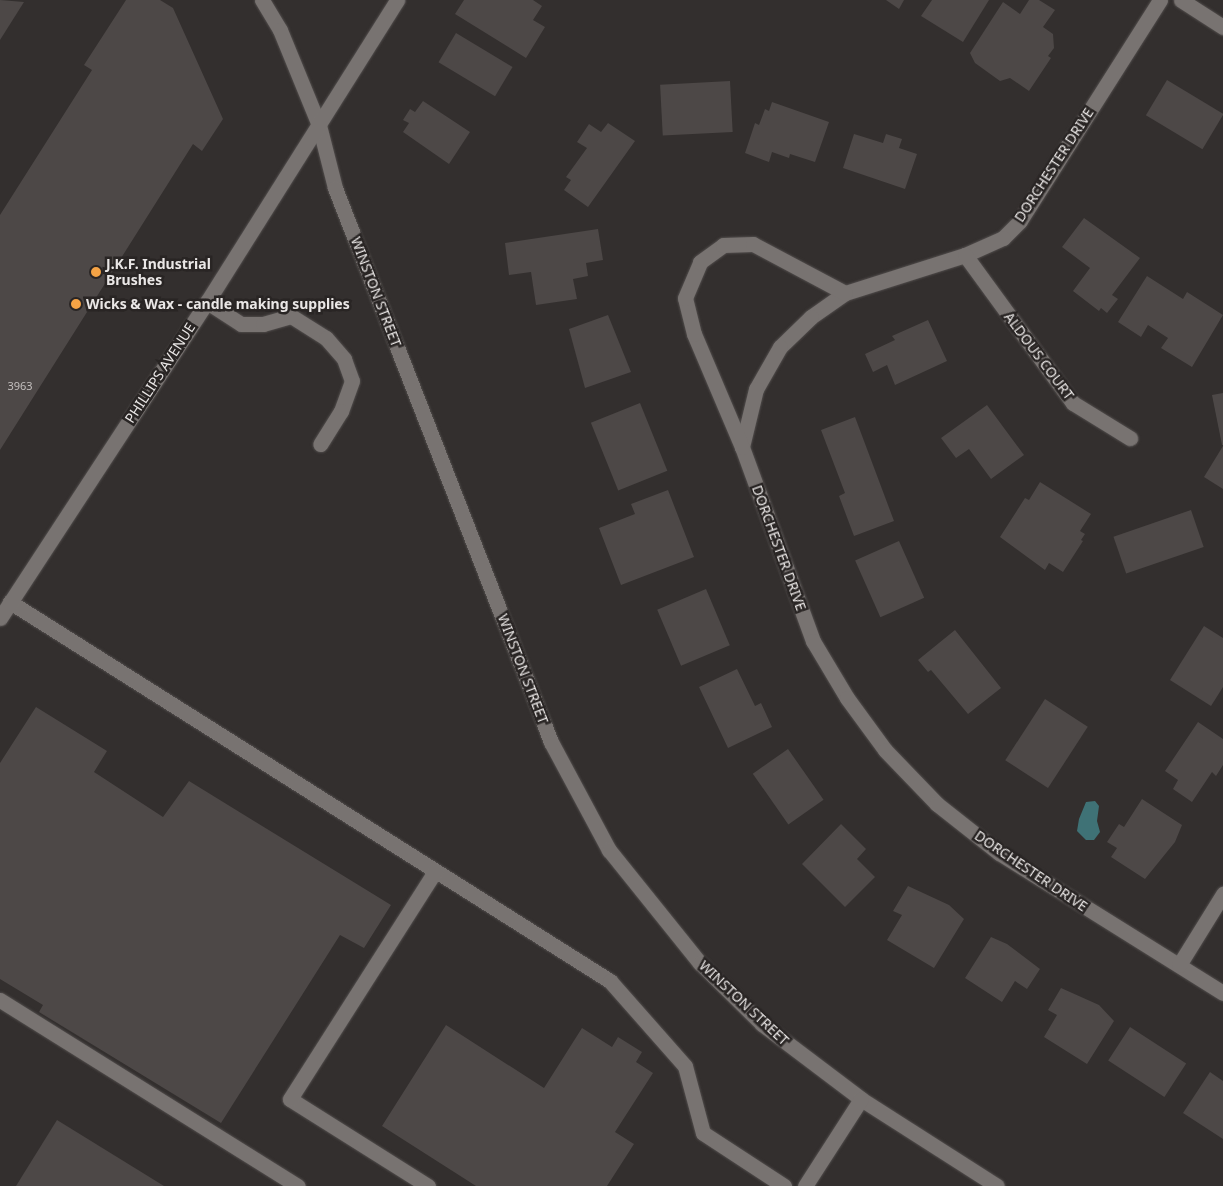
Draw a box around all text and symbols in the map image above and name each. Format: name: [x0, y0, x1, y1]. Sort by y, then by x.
street label: DORCHESTER DRIVE: [1011, 105, 1097, 225]
street label: WINSTON STREET: [347, 235, 405, 349]
place label: J.K.F. Industrial Brushes: [106, 256, 211, 288]
marker: J.K.F. Industrial Brushes: [90, 266, 102, 278]
place label: Wicks & Wax - candle making supplies: [86, 296, 350, 312]
marker: Wicks & Wax - candle making supplies: [70, 298, 82, 310]
street label: ALDOUS COURT: [1001, 309, 1077, 403]
street label: PHILLIPS AVENUE: [121, 320, 199, 426]
house number: 3963: [7, 379, 33, 393]
street label: DORCHESTER DRIVE: [748, 483, 810, 613]
street label: WINSTON STREET: [494, 612, 552, 726]
street label: DORCHESTER DRIVE: [971, 827, 1091, 915]
street label: WINSTON STREET: [696, 957, 792, 1049]

